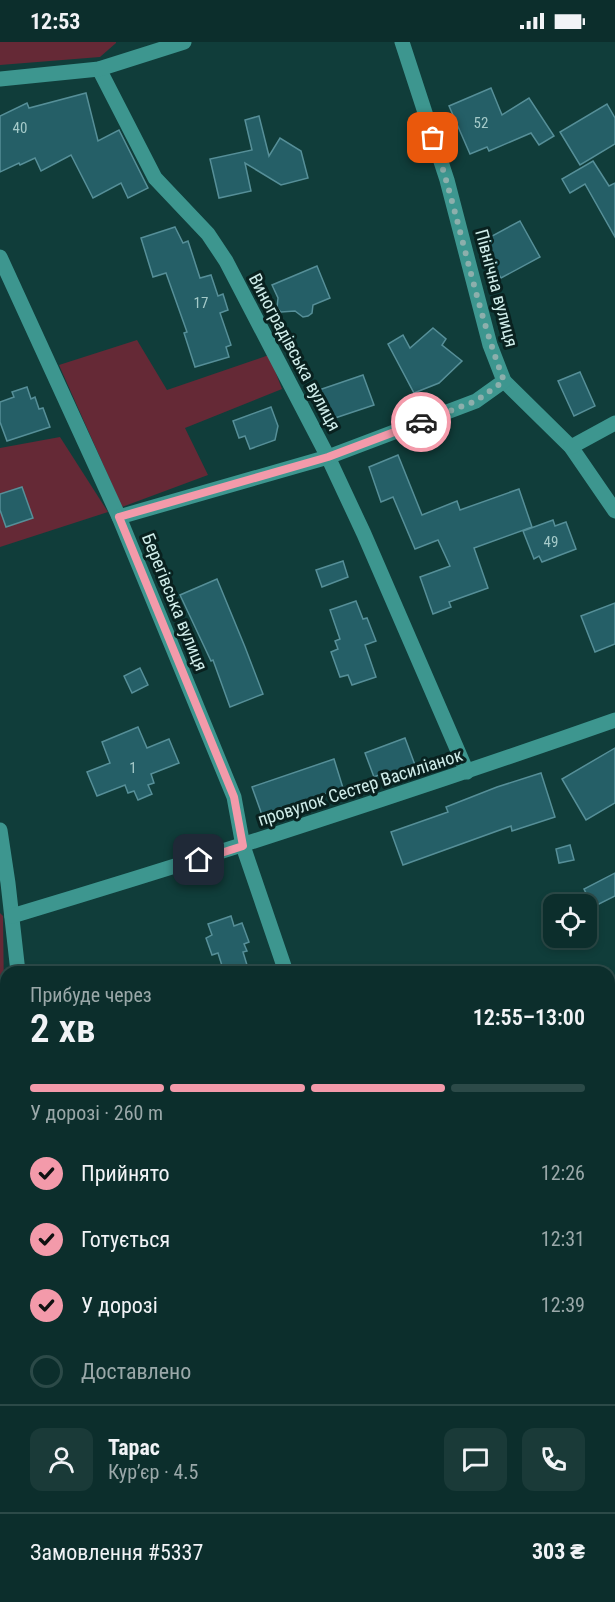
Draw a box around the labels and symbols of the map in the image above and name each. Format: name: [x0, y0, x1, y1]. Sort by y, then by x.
pin: [407, 112, 458, 163]
house number: 52: [474, 114, 488, 132]
house number: 40: [13, 119, 27, 137]
street label: Північна вулиця: [471, 227, 523, 349]
street label: Виноградівська вулиця: [245, 270, 345, 434]
house number: 17: [194, 294, 208, 312]
courier: [391, 392, 451, 452]
street label: Берегівська вулиця: [138, 530, 212, 674]
house number: 49: [544, 533, 558, 551]
street label: провулок Сестер Василіанок: [255, 744, 465, 830]
house number: 1: [129, 759, 137, 777]
pin: [173, 834, 224, 885]

